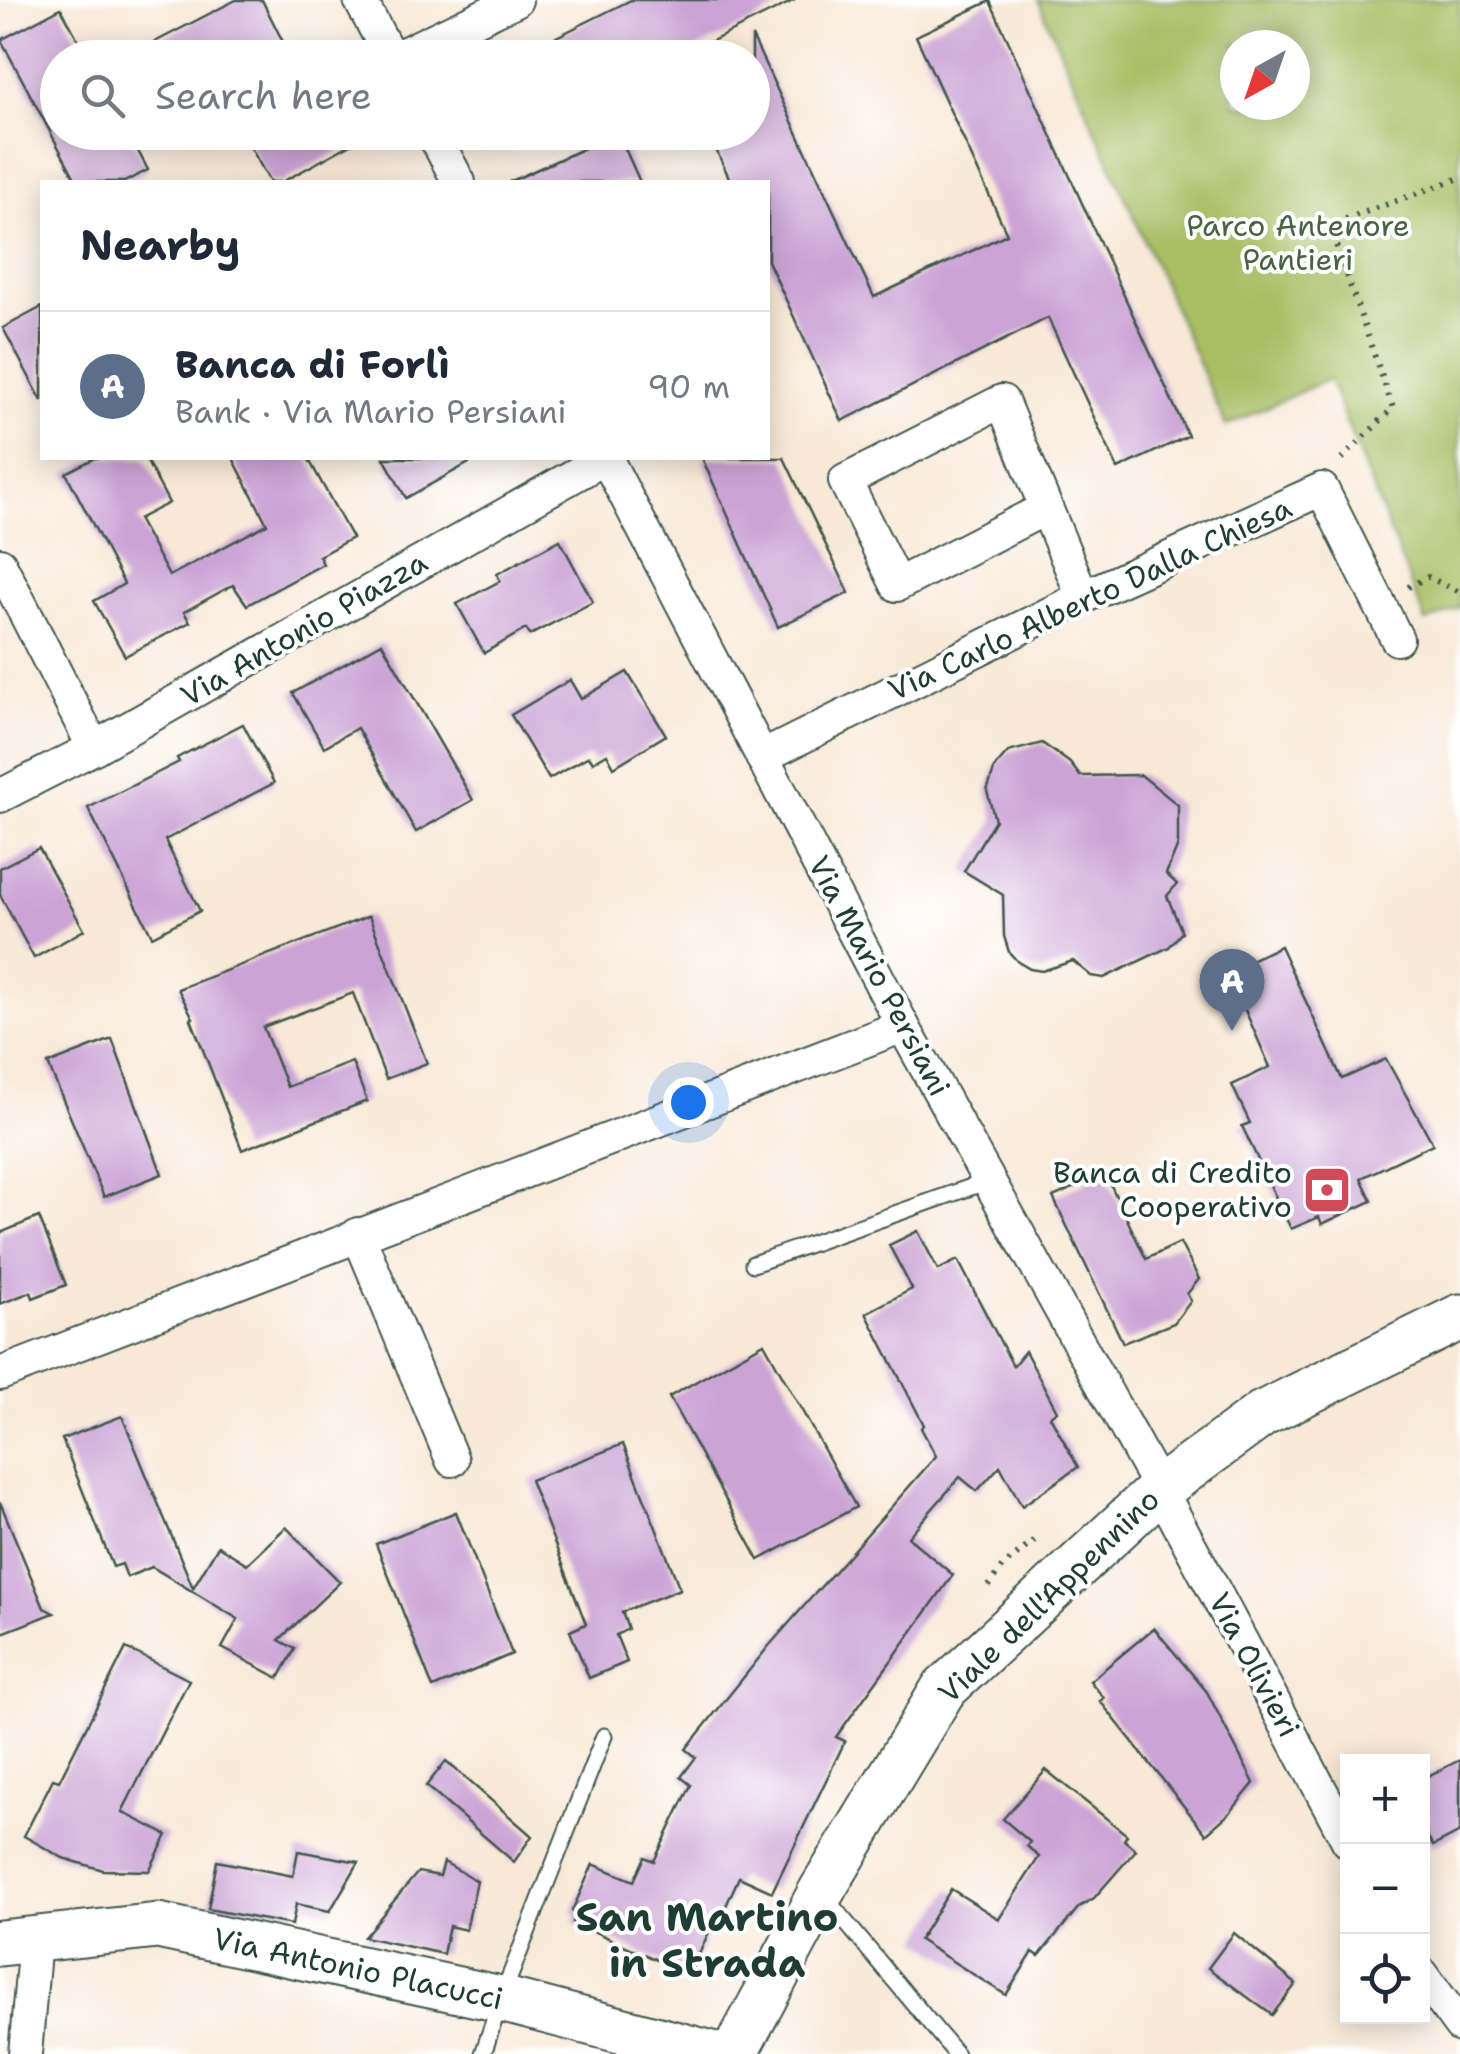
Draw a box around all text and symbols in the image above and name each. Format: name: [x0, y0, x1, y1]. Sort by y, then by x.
north arrow: [1220, 30, 1310, 120]
search box: [40, 40, 770, 150]
icon: search: [75, 68, 130, 123]
text: Search here: [155, 70, 372, 121]
park label: Parco Antenore Pantieri: [1186, 205, 1410, 280]
text: Nearby: [80, 217, 240, 273]
text: Banca di Forlì: [175, 339, 450, 390]
text: A: [100, 365, 125, 408]
text: 90 m: [647, 365, 730, 408]
text: Bank · Via Mario Persiani: [175, 390, 567, 433]
street label: Via Carlo Alberto Dalla Chiesa: [881, 487, 1299, 710]
street label: Via Antonio Piazza: [173, 541, 435, 716]
street label: Via Mario Persiani: [799, 848, 960, 1103]
pin: A: [1200, 948, 1264, 1031]
your location: [663, 1077, 714, 1128]
place label: Banca di Credito Cooperativo: [1053, 1152, 1292, 1227]
bank icon: Banca di Credito Cooperativo: [1301, 1164, 1353, 1216]
street label: Viale dell'Appennino: [929, 1479, 1168, 1712]
street label: Via Olivieri: [1199, 1585, 1310, 1744]
map controls: [1340, 1754, 1430, 2024]
button: +: [1340, 1754, 1430, 1844]
button: −: [1340, 1844, 1430, 1934]
district label: San Martino in Strada: [575, 1890, 839, 1990]
street label: Via Antonio Placucci: [209, 1918, 507, 2019]
button: locate: [1340, 1934, 1430, 2024]

